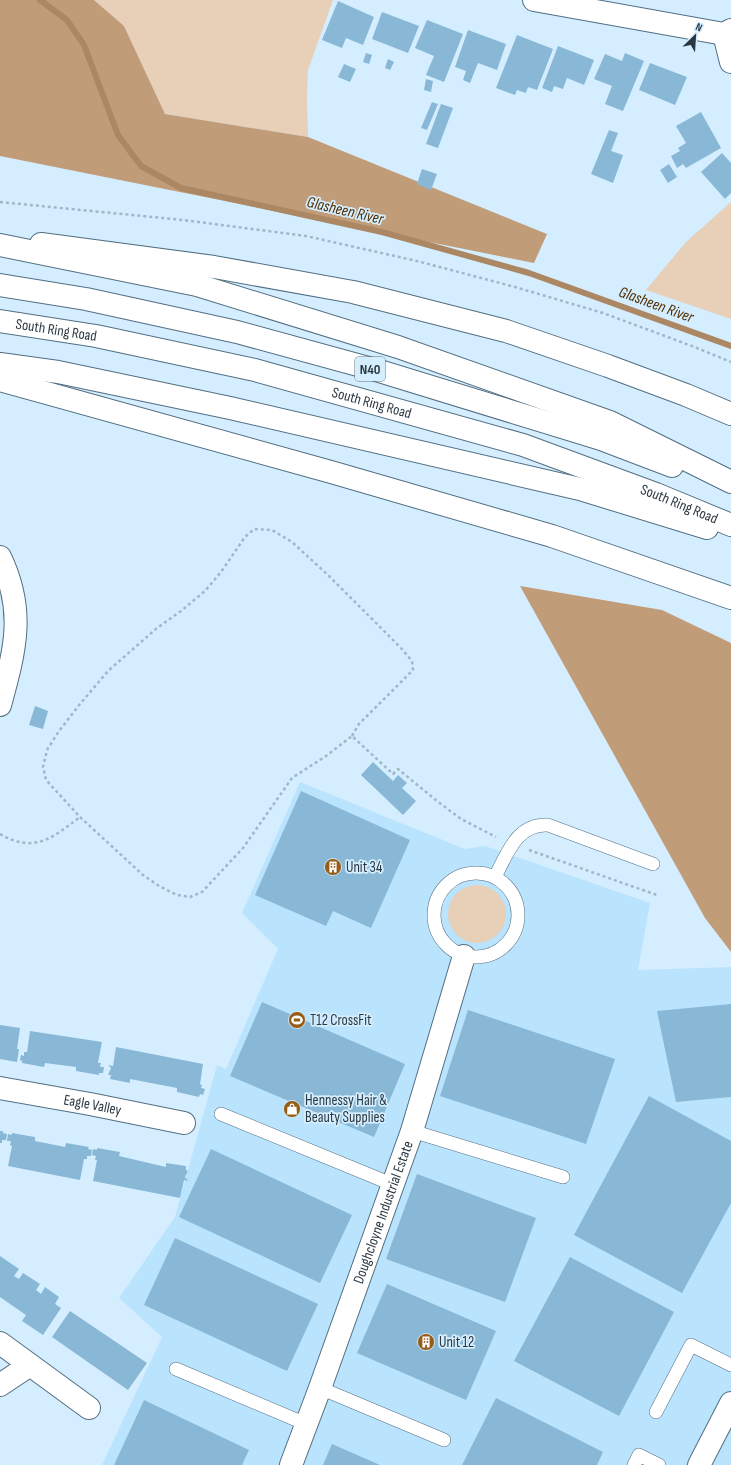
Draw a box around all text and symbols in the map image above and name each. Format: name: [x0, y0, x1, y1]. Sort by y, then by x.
north arrow: [675, 16, 715, 56]
text: N: [694, 20, 705, 35]
water label: Glasheen River: [305, 193, 386, 229]
water label: Glasheen River: [616, 283, 696, 327]
street label: South Ring Road: [14, 314, 98, 346]
road number: N40: [355, 357, 385, 381]
street label: South Ring Road: [330, 382, 414, 423]
street label: South Ring Road: [638, 480, 721, 528]
building icon: Unit 34: [323, 857, 343, 877]
place label: Unit 34: [346, 858, 382, 877]
sports icon: T12 CrossFit: [287, 1010, 307, 1030]
place label: T12 CrossFit: [310, 1011, 372, 1030]
street label: Eagle Valley: [62, 1090, 123, 1120]
place label: Hennessy Hair & Beauty Supplies: [305, 1091, 387, 1127]
shop icon: Hennessy Hair & Beauty Supplies: [282, 1099, 302, 1119]
street label: Doughcloyne Industrial Estate: [349, 1138, 417, 1286]
building icon: Unit 12: [416, 1332, 436, 1352]
place label: Unit 12: [439, 1333, 474, 1352]

